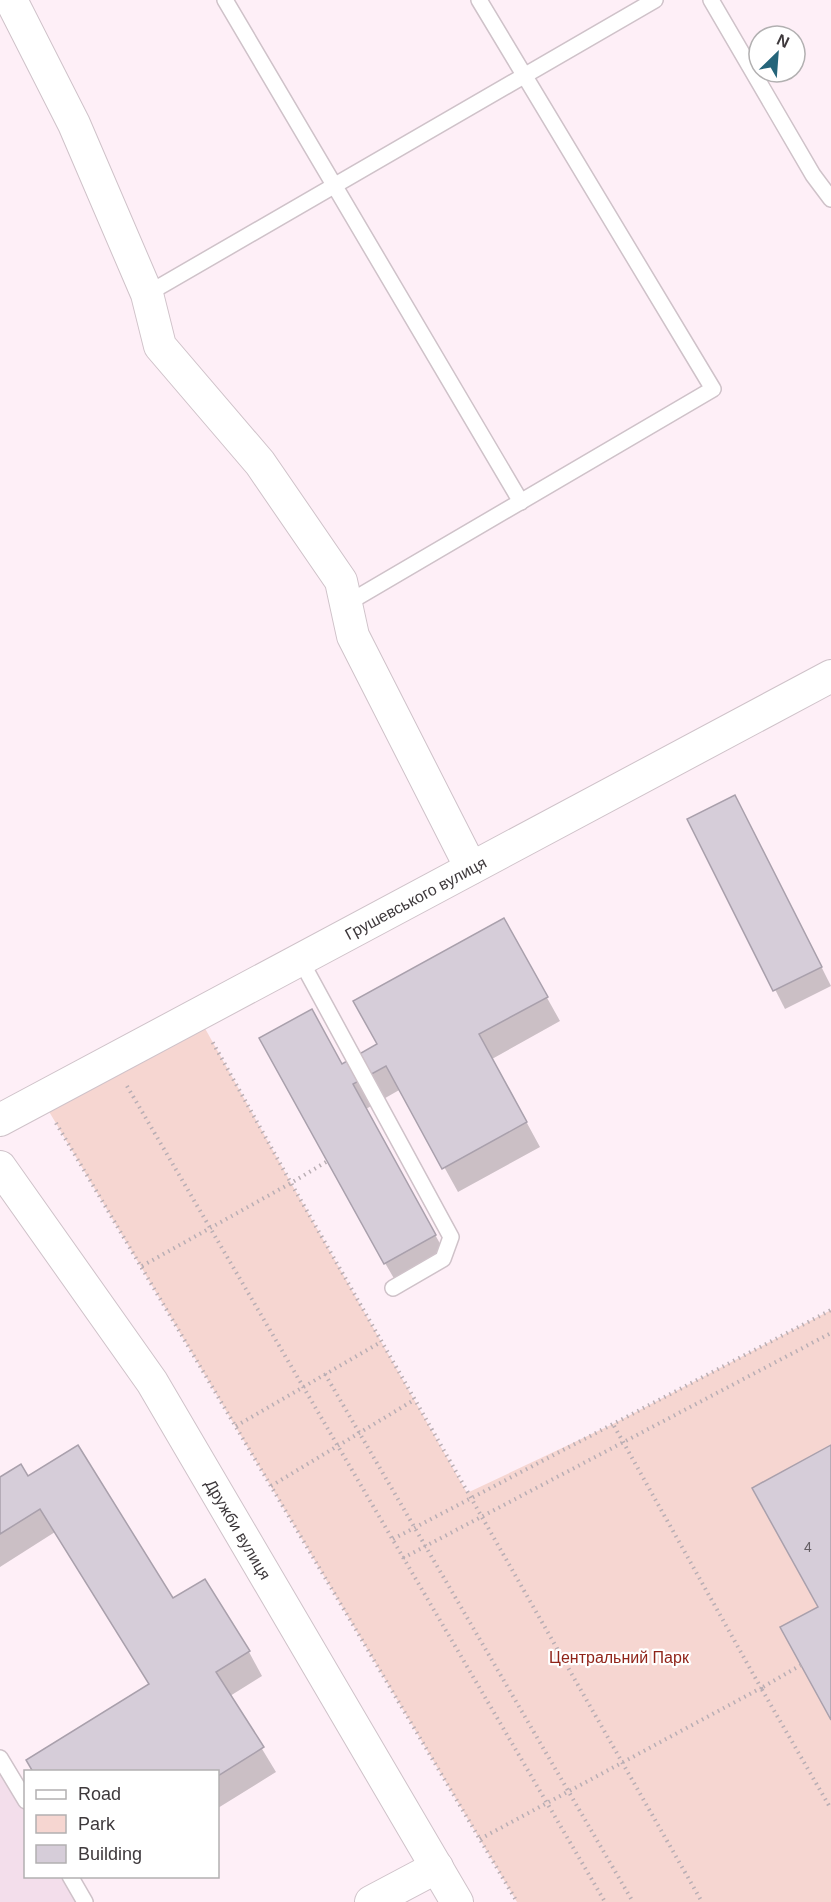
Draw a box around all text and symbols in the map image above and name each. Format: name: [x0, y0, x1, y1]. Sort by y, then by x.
north arrow: [747, 24, 807, 84]
text: N: [774, 31, 792, 51]
street label: Грушевського вулиця: [342, 853, 489, 943]
street label: Дружби вулиця: [202, 1476, 274, 1582]
house number: 4: [804, 1539, 812, 1555]
park label: Центральний Парк: [549, 1649, 690, 1666]
legend: [24, 1770, 219, 1878]
text: Road: [78, 1784, 121, 1804]
text: Park: [78, 1814, 116, 1834]
text: Building: [78, 1844, 142, 1864]

